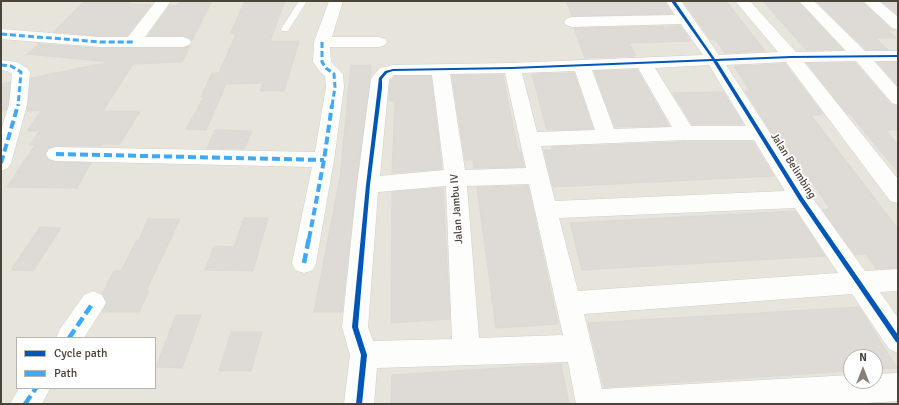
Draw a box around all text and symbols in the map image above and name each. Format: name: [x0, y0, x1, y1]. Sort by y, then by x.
street label: Jalan Belimbing: [767, 131, 819, 201]
street label: Jalan Jambu IV: [448, 174, 466, 244]
legend: [16, 337, 156, 389]
text: Cycle path: [54, 346, 107, 361]
north arrow: [843, 349, 883, 389]
text: N: [859, 351, 867, 364]
text: Path: [54, 366, 77, 381]

